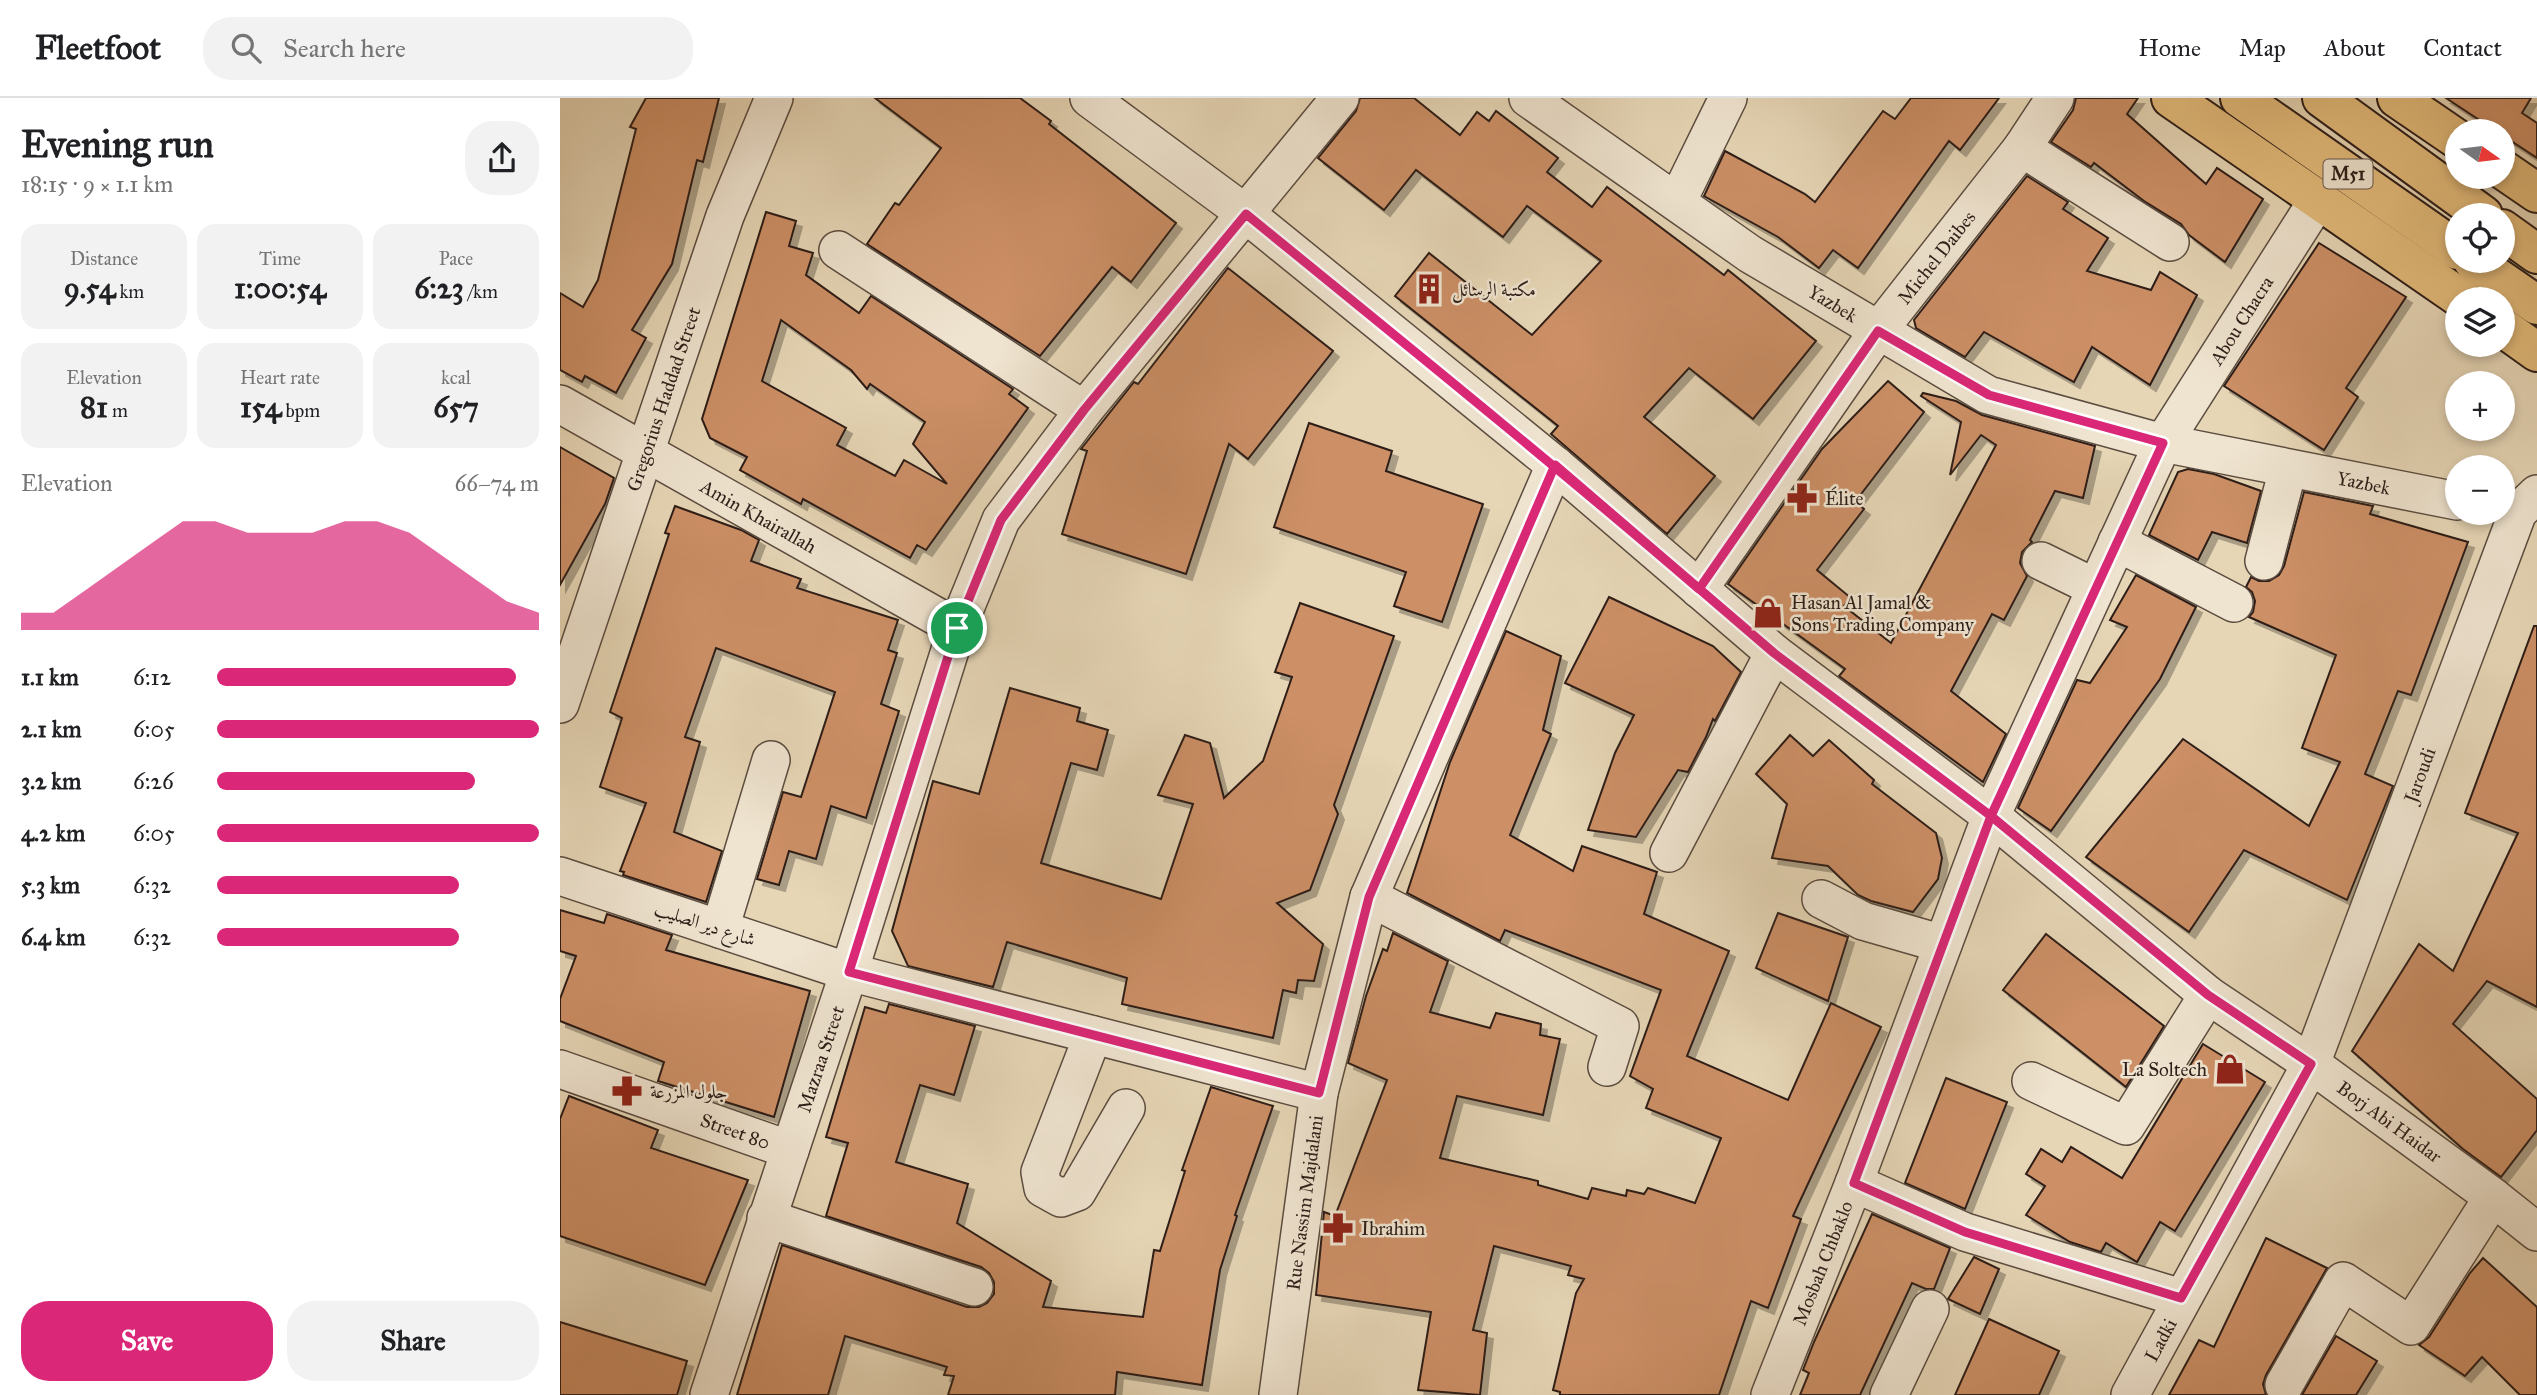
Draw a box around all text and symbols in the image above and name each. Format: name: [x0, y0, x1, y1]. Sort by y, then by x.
search box: [203, 17, 693, 80]
text: Fleetfoot: [35, 28, 161, 68]
icon: search: [227, 29, 265, 67]
text: Search here: [283, 32, 406, 64]
text: Home: [2138, 33, 2201, 63]
text: Map: [2239, 33, 2286, 63]
text: About: [2324, 33, 2385, 63]
text: Contact: [2423, 33, 2502, 63]
north arrow: [2445, 119, 2515, 189]
map controls: [2445, 119, 2515, 525]
text: Evening run: [21, 121, 214, 167]
button: share: [465, 121, 539, 195]
road number: M51: [2324, 160, 2372, 188]
text: 18:15 · 9 × 1.1 km: [21, 170, 173, 198]
button: locate: [2445, 203, 2515, 273]
street label: Michel Daibes: [1892, 206, 1980, 309]
text: Distance: [70, 247, 138, 270]
text: Time: [259, 247, 301, 270]
text: Pace: [439, 247, 473, 270]
text: 9.54: [64, 270, 115, 306]
text: 1:00:54: [234, 270, 326, 306]
text: 6:23: [414, 270, 464, 306]
street label: Abou Chacra: [2204, 271, 2278, 370]
building icon: مكتبة الرسائل: [1412, 272, 1446, 306]
place label: مكتبة الرسائل: [1452, 278, 1536, 303]
text: km: [115, 280, 144, 303]
text: /km: [464, 280, 498, 303]
street label: Yazbek: [1804, 280, 1862, 327]
button: layers: [2445, 287, 2515, 357]
street label: Gregorius Haddad Street: [621, 303, 705, 494]
text: Elevation: [66, 366, 142, 389]
text: Heart rate: [240, 366, 320, 389]
text: kcal: [441, 366, 471, 389]
button: +: [2445, 371, 2515, 441]
text: 81: [80, 389, 108, 425]
text: 154: [240, 389, 281, 425]
text: 657: [433, 389, 479, 425]
text: m: [108, 399, 128, 422]
text: bpm: [281, 399, 320, 422]
button: −: [2445, 455, 2515, 525]
street label: Yazbek: [2335, 466, 2392, 499]
text: Elevation: [21, 469, 112, 497]
text: 66–74 m: [455, 469, 539, 497]
street label: Amin Khairallah: [696, 474, 821, 558]
pharmacy icon: Élite: [1785, 481, 1819, 515]
place label: Élite: [1825, 486, 1864, 510]
place label: Hasan Al Jamal & Sons Trading Company: [1791, 591, 1975, 637]
shop icon: Hasan Al Jamal & Sons Trading Company: [1751, 596, 1785, 630]
pin: [927, 598, 987, 658]
icon: arrive: [938, 609, 976, 647]
text: 1.1 km: [21, 663, 79, 691]
text: 6:12: [133, 663, 171, 691]
text: 2.1 km: [21, 715, 82, 743]
text: 6:05: [133, 715, 175, 743]
street label: Jaroudi: [2398, 744, 2440, 808]
text: 3.2 km: [21, 767, 81, 795]
text: 6:26: [133, 767, 174, 795]
text: 4.2 km: [21, 819, 85, 847]
text: 6:05: [133, 819, 175, 847]
text: 5.3 km: [21, 871, 80, 899]
text: 6:32: [133, 871, 171, 899]
street label: شارع دير الصليب: [650, 897, 759, 955]
text: 6.4 km: [21, 923, 86, 951]
text: 6:32: [133, 923, 171, 951]
street label: Mazraa Street: [792, 1002, 849, 1115]
shop icon: La Soltech: [2213, 1052, 2247, 1086]
place label: La Soltech: [2122, 1058, 2207, 1081]
pharmacy icon: جلول المزرعة: [610, 1074, 644, 1108]
street label: Borj Abi Haidar: [2333, 1076, 2447, 1168]
place label: جلول المزرعة: [650, 1080, 728, 1104]
street label: Street 80: [697, 1108, 773, 1154]
street label: Rue Nassim Majdalani: [1281, 1114, 1327, 1292]
street label: Mosbah Chbaklo: [1787, 1197, 1857, 1329]
pharmacy icon: Ibrahim: [1321, 1211, 1355, 1245]
place label: Ibrahim: [1361, 1217, 1425, 1240]
button: Save: [21, 1301, 273, 1381]
button: Share: [287, 1301, 539, 1381]
street label: Ladki: [2139, 1314, 2181, 1365]

